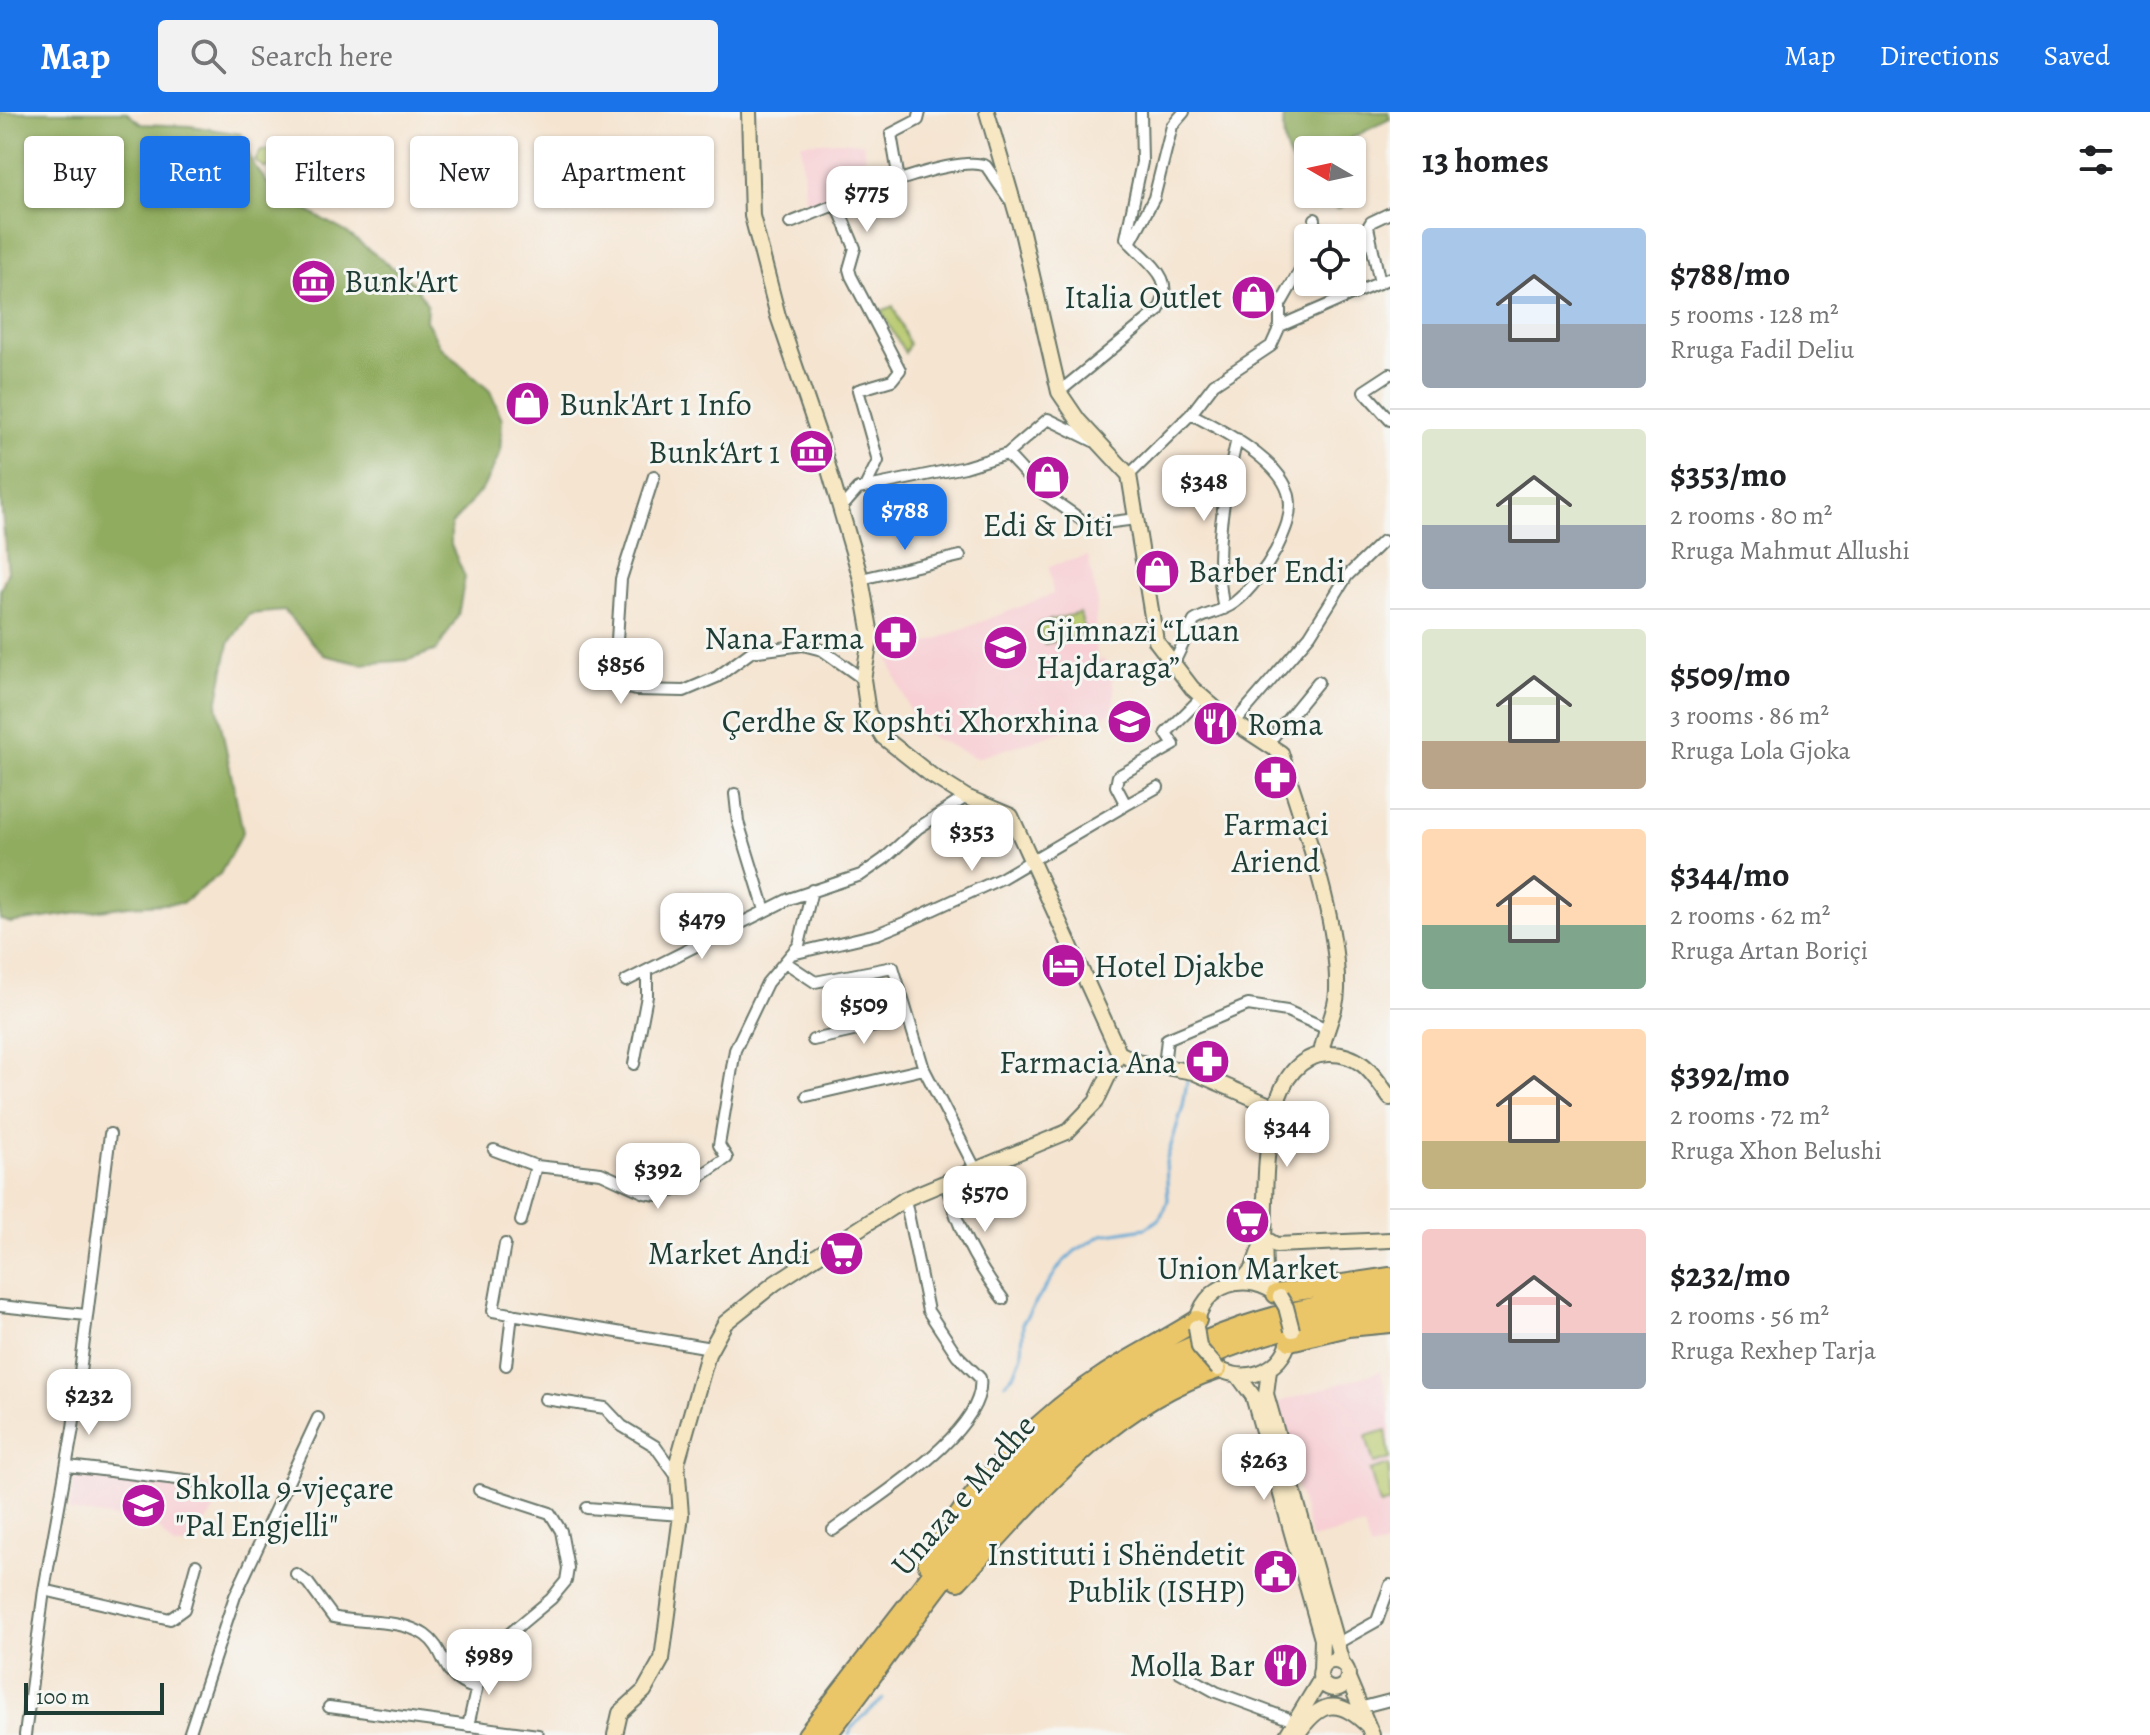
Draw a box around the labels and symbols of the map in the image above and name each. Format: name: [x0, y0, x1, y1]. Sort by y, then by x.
north arrow: [1294, 136, 1366, 208]
pin: $775: [820, 166, 914, 234]
museum icon: Bunk'Art: [289, 257, 337, 305]
place label: Bunk'Art: [344, 259, 458, 303]
shop icon: Italia Outlet: [1229, 273, 1277, 321]
place label: Italia Outlet: [1064, 275, 1222, 319]
shop icon: Bunk'Art 1 Info: [504, 380, 552, 428]
place label: Bunk'Art 1 Info: [559, 382, 752, 426]
museum icon: Bunk‘Art 1: [787, 428, 835, 476]
place label: Bunk‘Art 1: [648, 430, 780, 474]
shop icon: Edi & Diti: [1024, 454, 1072, 502]
pin: $348: [1157, 455, 1251, 523]
pin: $788: [858, 484, 952, 552]
place label: Edi & Diti: [983, 503, 1113, 547]
shop icon: Barber Endi: [1133, 547, 1181, 595]
place label: Barber Endi: [1188, 549, 1345, 593]
place label: Gjimnazi “Luan Hajdaraga”: [1036, 608, 1239, 689]
pharmacy icon: Nana Farma: [871, 614, 919, 662]
place label: Nana Farma: [704, 616, 864, 660]
school or university icon: Gjimnazi “Luan Hajdaraga”: [981, 624, 1029, 672]
pin: $856: [574, 638, 668, 706]
school or university icon: Çerdhe & Kopshti Xhorxhina: [1106, 697, 1154, 745]
place label: Çerdhe & Kopshti Xhorxhina: [722, 699, 1099, 743]
restaurant icon: Roma: [1192, 700, 1240, 748]
place label: Roma: [1247, 702, 1323, 746]
pharmacy icon: Farmaci Ariend: [1252, 753, 1300, 801]
place label: Farmaci Ariend: [1223, 802, 1329, 883]
pin: $353: [925, 805, 1019, 873]
pin: $479: [655, 893, 749, 961]
hotel icon: Hotel Djakbe: [1039, 942, 1087, 990]
place label: Hotel Djakbe: [1094, 944, 1264, 988]
pin: $509: [817, 978, 911, 1046]
pharmacy icon: Farmacia Ana: [1184, 1038, 1232, 1086]
place label: Farmacia Ana: [999, 1040, 1177, 1084]
pin: $344: [1240, 1101, 1334, 1169]
pin: $392: [611, 1143, 705, 1211]
pin: $570: [938, 1166, 1032, 1234]
supermarket icon: Union Market: [1224, 1197, 1272, 1245]
supermarket icon: Market Andi: [817, 1229, 865, 1277]
place label: Market Andi: [648, 1231, 810, 1275]
place label: Union Market: [1157, 1246, 1339, 1290]
pin: $232: [42, 1369, 136, 1437]
street label: Unaza e Madhe: [881, 1405, 1045, 1585]
pin: $263: [1217, 1434, 1311, 1502]
place label: Shkolla 9-vjeçare "Pal Engjelli": [175, 1466, 394, 1547]
school or university icon: Shkolla 9-vjeçare "Pal Engjelli": [120, 1482, 168, 1530]
place label: Instituti i Shëndetit Publik (ISHP): [987, 1532, 1245, 1613]
public building icon: Instituti i Shëndetit Publik (ISHP): [1252, 1548, 1300, 1596]
pin: $989: [442, 1629, 536, 1697]
restaurant icon: Molla Bar: [1262, 1641, 1310, 1689]
place label: Molla Bar: [1129, 1643, 1255, 1687]
scale bar: [24, 1679, 164, 1715]

